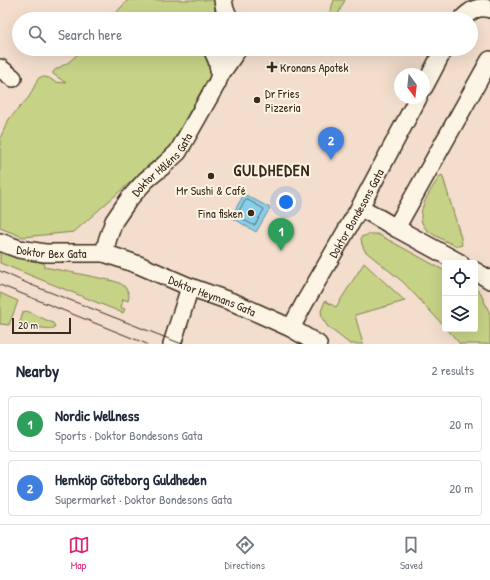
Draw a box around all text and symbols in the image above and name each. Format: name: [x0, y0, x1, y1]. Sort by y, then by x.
search box: [12, 12, 478, 56]
icon: search: [26, 23, 48, 45]
text: Search here: [58, 24, 122, 45]
place label: Kronans Apotek: [280, 59, 348, 76]
marker: Kronans Apotek: [267, 62, 277, 72]
north arrow: [394, 68, 430, 104]
place label: Dr Fries Pizzeria: [265, 85, 301, 116]
marker: Dr Fries Pizzeria: [252, 95, 262, 105]
pin: 2: [318, 127, 344, 160]
street label: Doktor Håléns Gata: [127, 129, 196, 200]
district label: GULDHEDEN: [234, 159, 310, 181]
street label: Doktor Bondesons Gata: [324, 165, 388, 261]
marker: Mr Sushi & Café: [206, 171, 216, 181]
place label: Mr Sushi & Café: [176, 182, 246, 199]
your location: [276, 192, 296, 212]
place label: Fina fisken: [197, 205, 243, 222]
marker: Fina fisken: [246, 208, 256, 218]
pin: 1: [268, 218, 294, 251]
street label: Doktor Bex Gata: [15, 240, 87, 262]
map controls: [442, 260, 478, 332]
button: locate: [442, 260, 478, 296]
street label: Doktor Heymans Gata: [166, 270, 259, 320]
button: layers: [442, 296, 478, 332]
scale bar: [12, 316, 71, 335]
text: 20 m: [18, 318, 38, 332]
text: Nearby: [16, 359, 59, 382]
text: 2 results: [432, 361, 474, 379]
text: Nordic Wellness: [55, 405, 139, 426]
text: 1: [28, 415, 32, 433]
text: 20 m: [449, 415, 473, 433]
text: Sports · Doktor Bondesons Gata: [55, 426, 202, 444]
text: Hemköp Göteborg Guldheden: [55, 469, 207, 490]
text: 2: [27, 479, 33, 497]
text: 20 m: [449, 479, 473, 497]
text: Supermarket · Doktor Bondesons Gata: [55, 490, 232, 508]
tab: Map: [68, 534, 90, 572]
tab: Directions: [225, 534, 265, 572]
tab: Saved: [400, 534, 422, 572]

